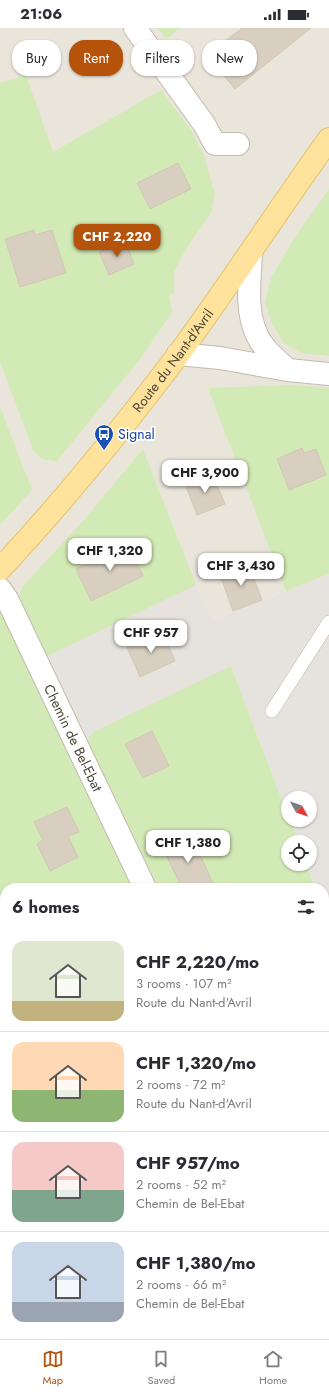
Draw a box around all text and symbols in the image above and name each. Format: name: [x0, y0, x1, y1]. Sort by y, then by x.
text: 21:06: [20, 3, 62, 25]
chip: Buy: [12, 40, 61, 76]
chip: Rent: [69, 40, 123, 76]
chip: Filters: [131, 40, 194, 76]
chip: New: [202, 40, 257, 76]
pin: CHF 2,220: [71, 224, 163, 258]
text: CHF 2,220: [83, 227, 151, 246]
street label: Route du Nant-d'Avril: [127, 305, 218, 417]
bus stop icon: Signal: [93, 423, 115, 451]
place label: Signal: [118, 424, 155, 444]
pin: CHF 3,900: [159, 460, 251, 494]
text: CHF 3,900: [171, 463, 239, 482]
pin: CHF 1,320: [64, 538, 156, 572]
text: CHF 1,320: [77, 541, 143, 560]
pin: CHF 3,430: [195, 553, 287, 587]
text: CHF 3,430: [207, 556, 275, 575]
pin: CHF 957: [114, 620, 188, 654]
text: CHF 957: [123, 623, 179, 642]
street label: Chemin de Bel-Ebat: [39, 681, 108, 795]
north arrow: [281, 791, 317, 827]
map controls: [281, 791, 317, 871]
pin: CHF 1,380: [142, 830, 234, 864]
text: CHF 1,380: [155, 833, 221, 852]
button: locate: [281, 835, 317, 871]
text: 6 homes: [12, 895, 80, 919]
icon: filters: [295, 896, 317, 918]
text: CHF 2,220/mo: [136, 950, 259, 974]
icon: home: [44, 957, 92, 1005]
text: 3 rooms · 107 m²: [136, 974, 232, 993]
text: Route du Nant-d'Avril: [136, 993, 252, 1012]
text: CHF 1,320/mo: [136, 1051, 256, 1075]
icon: home: [44, 1058, 92, 1106]
text: 2 rooms · 72 m²: [136, 1075, 226, 1094]
text: Route du Nant-d'Avril: [136, 1094, 252, 1113]
text: CHF 957/mo: [136, 1151, 240, 1175]
icon: home: [44, 1158, 92, 1206]
text: 2 rooms · 52 m²: [136, 1175, 226, 1194]
text: Chemin de Bel-Ebat: [136, 1194, 244, 1213]
text: CHF 1,380/mo: [136, 1251, 256, 1275]
icon: home: [44, 1258, 92, 1306]
text: 2 rooms · 66 m²: [136, 1275, 226, 1294]
text: Chemin de Bel-Ebat: [136, 1294, 244, 1313]
tab: Map: [42, 1348, 64, 1388]
tab: Saved: [147, 1348, 175, 1388]
tab: Home: [259, 1348, 287, 1388]

